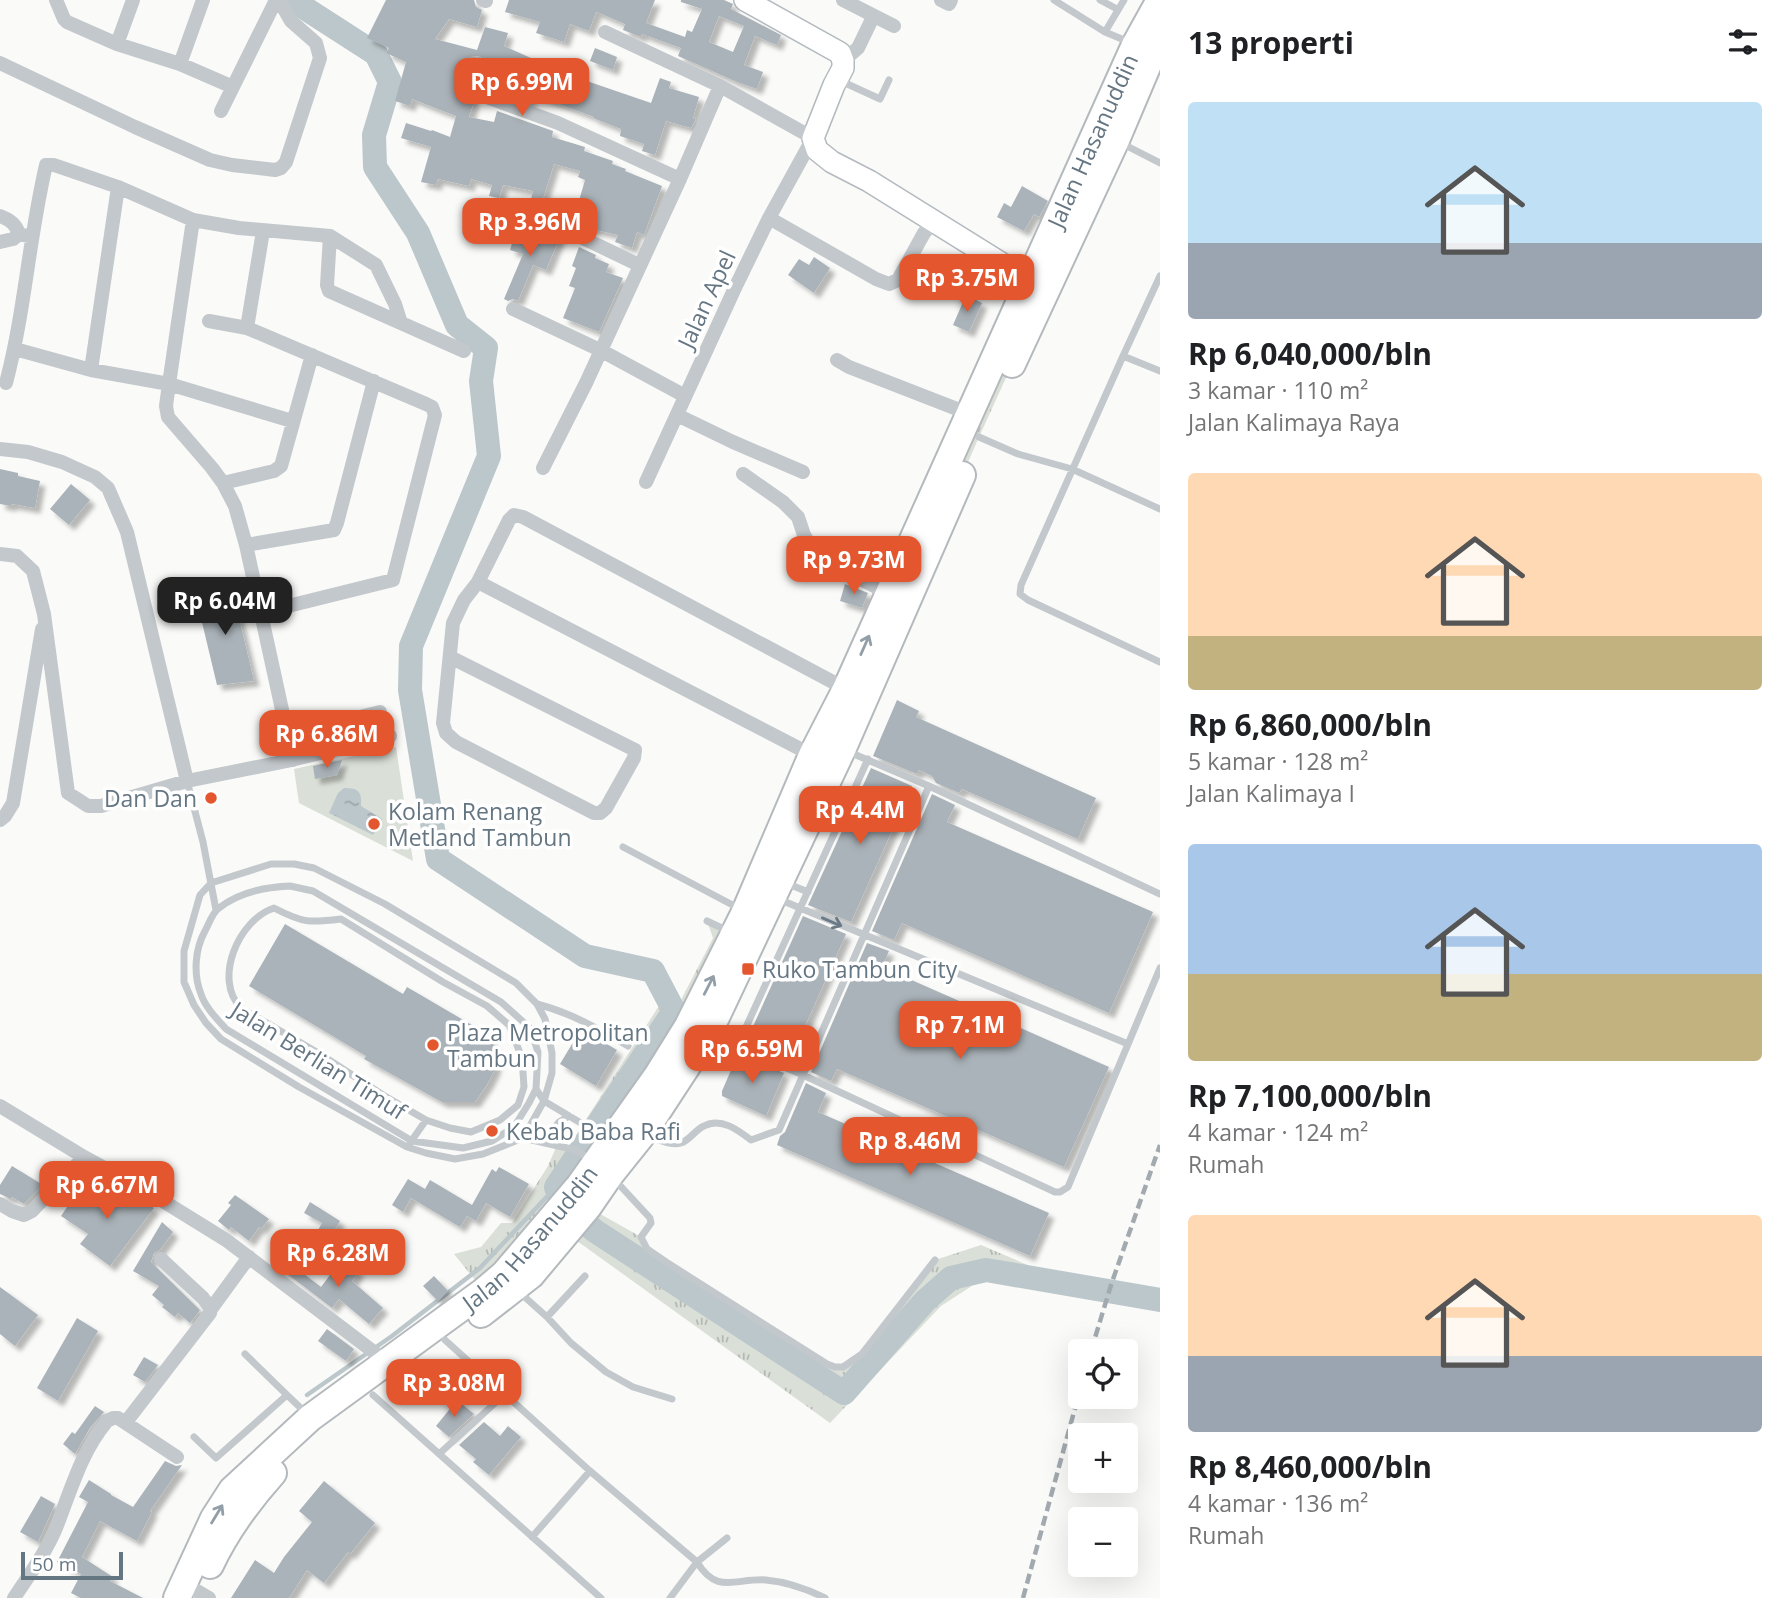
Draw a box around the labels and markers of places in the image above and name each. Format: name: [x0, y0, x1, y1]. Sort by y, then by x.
pin: Rp 6.99M: [450, 58, 594, 118]
pin: Rp 3.96M: [458, 198, 602, 258]
pin: Rp 3.75M: [895, 254, 1039, 314]
pin: Rp 9.73M: [782, 536, 926, 596]
pin: Rp 6.04M: [153, 578, 297, 637]
pin: Rp 6.86M: [255, 710, 399, 770]
place label: Dan Dan: [104, 782, 197, 814]
pin: Rp 4.4M: [795, 786, 925, 846]
marker: Dan Dan: [203, 790, 219, 806]
place label: Kolam Renang Metland Tambun: [388, 795, 572, 853]
marker: Kolam Renang Metland Tambun: [366, 816, 382, 832]
place label: Ruko Tambun City: [762, 953, 958, 985]
marker: Ruko Tambun City: [740, 961, 756, 977]
pin: Rp 7.1M: [895, 1002, 1025, 1061]
place label: Plaza Metropolitan Tambun: [447, 1016, 649, 1074]
pin: Rp 6.59M: [680, 1026, 824, 1085]
marker: Plaza Metropolitan Tambun: [425, 1037, 441, 1053]
place label: Kebab Baba Rafi: [506, 1115, 681, 1147]
pin: Rp 8.46M: [838, 1118, 982, 1177]
marker: Kebab Baba Rafi: [484, 1123, 500, 1139]
pin: Rp 6.67M: [35, 1162, 179, 1221]
pin: Rp 6.28M: [266, 1230, 410, 1289]
pin: Rp 3.08M: [382, 1360, 526, 1419]

